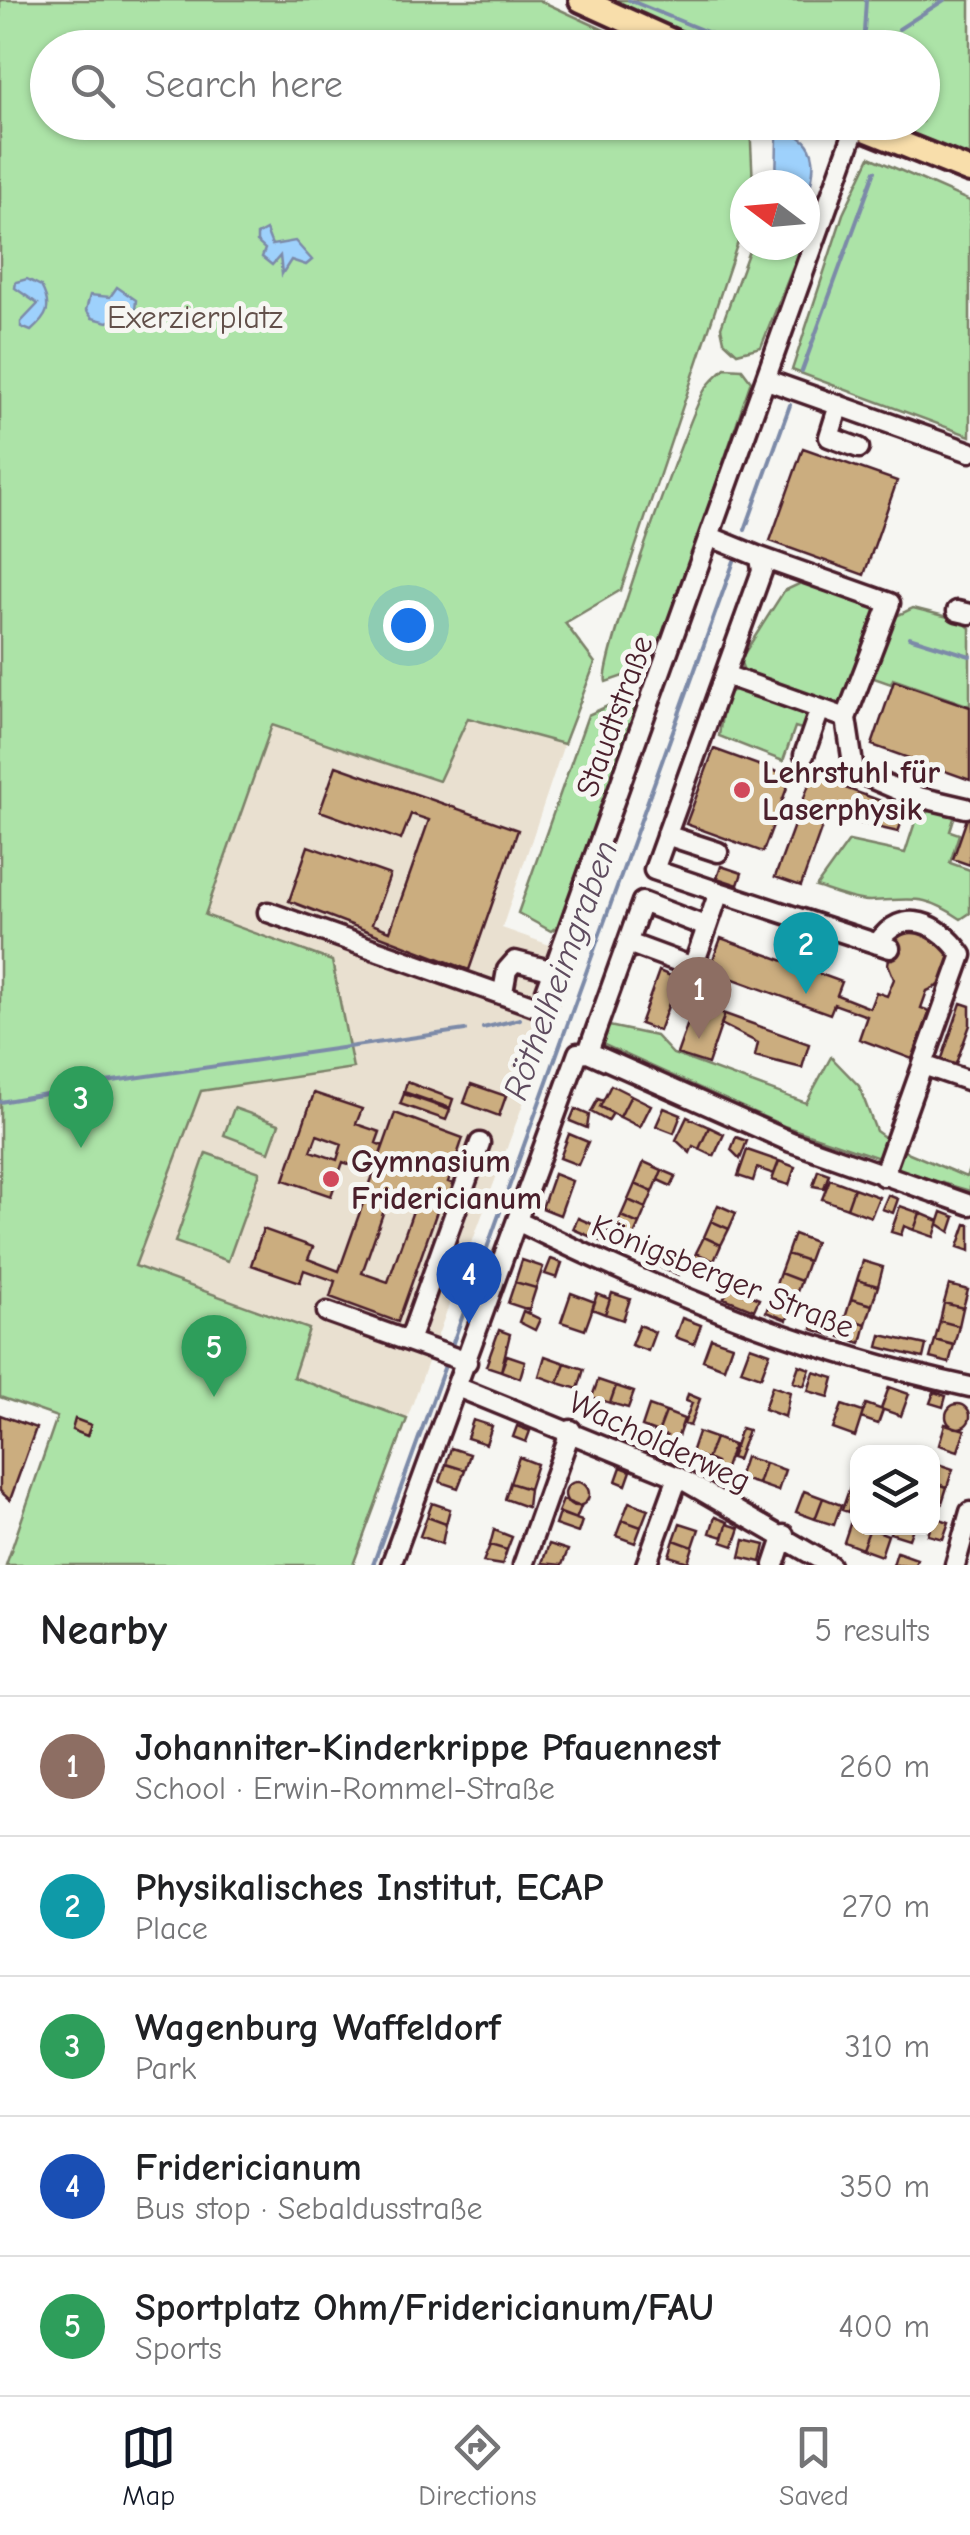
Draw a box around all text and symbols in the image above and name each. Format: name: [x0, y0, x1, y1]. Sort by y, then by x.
search box: [30, 30, 940, 140]
icon: search: [65, 58, 120, 113]
text: Search here: [145, 63, 343, 107]
north arrow: [730, 170, 820, 260]
park label: Exerzierplatz: [107, 299, 283, 336]
your location: [383, 600, 434, 651]
street label: Staudtstraße: [568, 631, 661, 802]
place label: Lehrstuhl für Laserphysik: [762, 754, 940, 828]
marker: Lehrstuhl für Laserphysik: [731, 779, 753, 801]
water label: Röthelheimgraben: [495, 835, 626, 1105]
pin: 2: [774, 912, 838, 994]
pin: 1: [666, 956, 732, 1039]
pin: 3: [48, 1066, 114, 1148]
place label: Gymnasium Fridericianum: [351, 1143, 542, 1217]
marker: Gymnasium Fridericianum: [320, 1168, 342, 1190]
street label: Königsberger Straße: [586, 1207, 859, 1346]
pin: 4: [436, 1242, 502, 1324]
pin: 5: [182, 1314, 246, 1397]
street label: Wacholderweg: [563, 1383, 756, 1500]
map controls: [850, 1445, 940, 1535]
button: layers: [850, 1445, 940, 1535]
text: Nearby: [40, 1606, 167, 1655]
text: 5 results: [815, 1612, 930, 1649]
text: Johanniter-Kinderkrippe Pfauennest: [135, 1726, 721, 1770]
text: 1: [66, 1748, 79, 1785]
text: 260 m: [839, 1748, 930, 1785]
text: School · Erwin-Rommel-Straße: [135, 1770, 555, 1807]
text: Physikalisches Institut, ECAP: [135, 1866, 603, 1910]
text: 2: [65, 1888, 80, 1925]
text: 270 m: [842, 1888, 930, 1925]
text: Place: [135, 1910, 208, 1947]
text: Wagenburg Waffeldorf: [135, 2006, 501, 2050]
text: 3: [65, 2028, 80, 2065]
text: 310 m: [844, 2028, 930, 2065]
text: Park: [135, 2050, 196, 2087]
text: Fridericianum: [135, 2146, 362, 2190]
text: 4: [65, 2168, 80, 2205]
text: 350 m: [840, 2168, 930, 2205]
text: Bus stop · Sebaldusstraße: [135, 2190, 483, 2227]
text: Sportplatz Ohm/Fridericianum/FAU: [135, 2286, 714, 2330]
text: 5: [64, 2308, 81, 2345]
text: 400 m: [838, 2308, 930, 2345]
text: Sports: [135, 2330, 222, 2367]
tab: Map: [121, 2420, 176, 2512]
tab: Directions: [418, 2420, 537, 2512]
tab: Saved: [779, 2420, 849, 2512]

